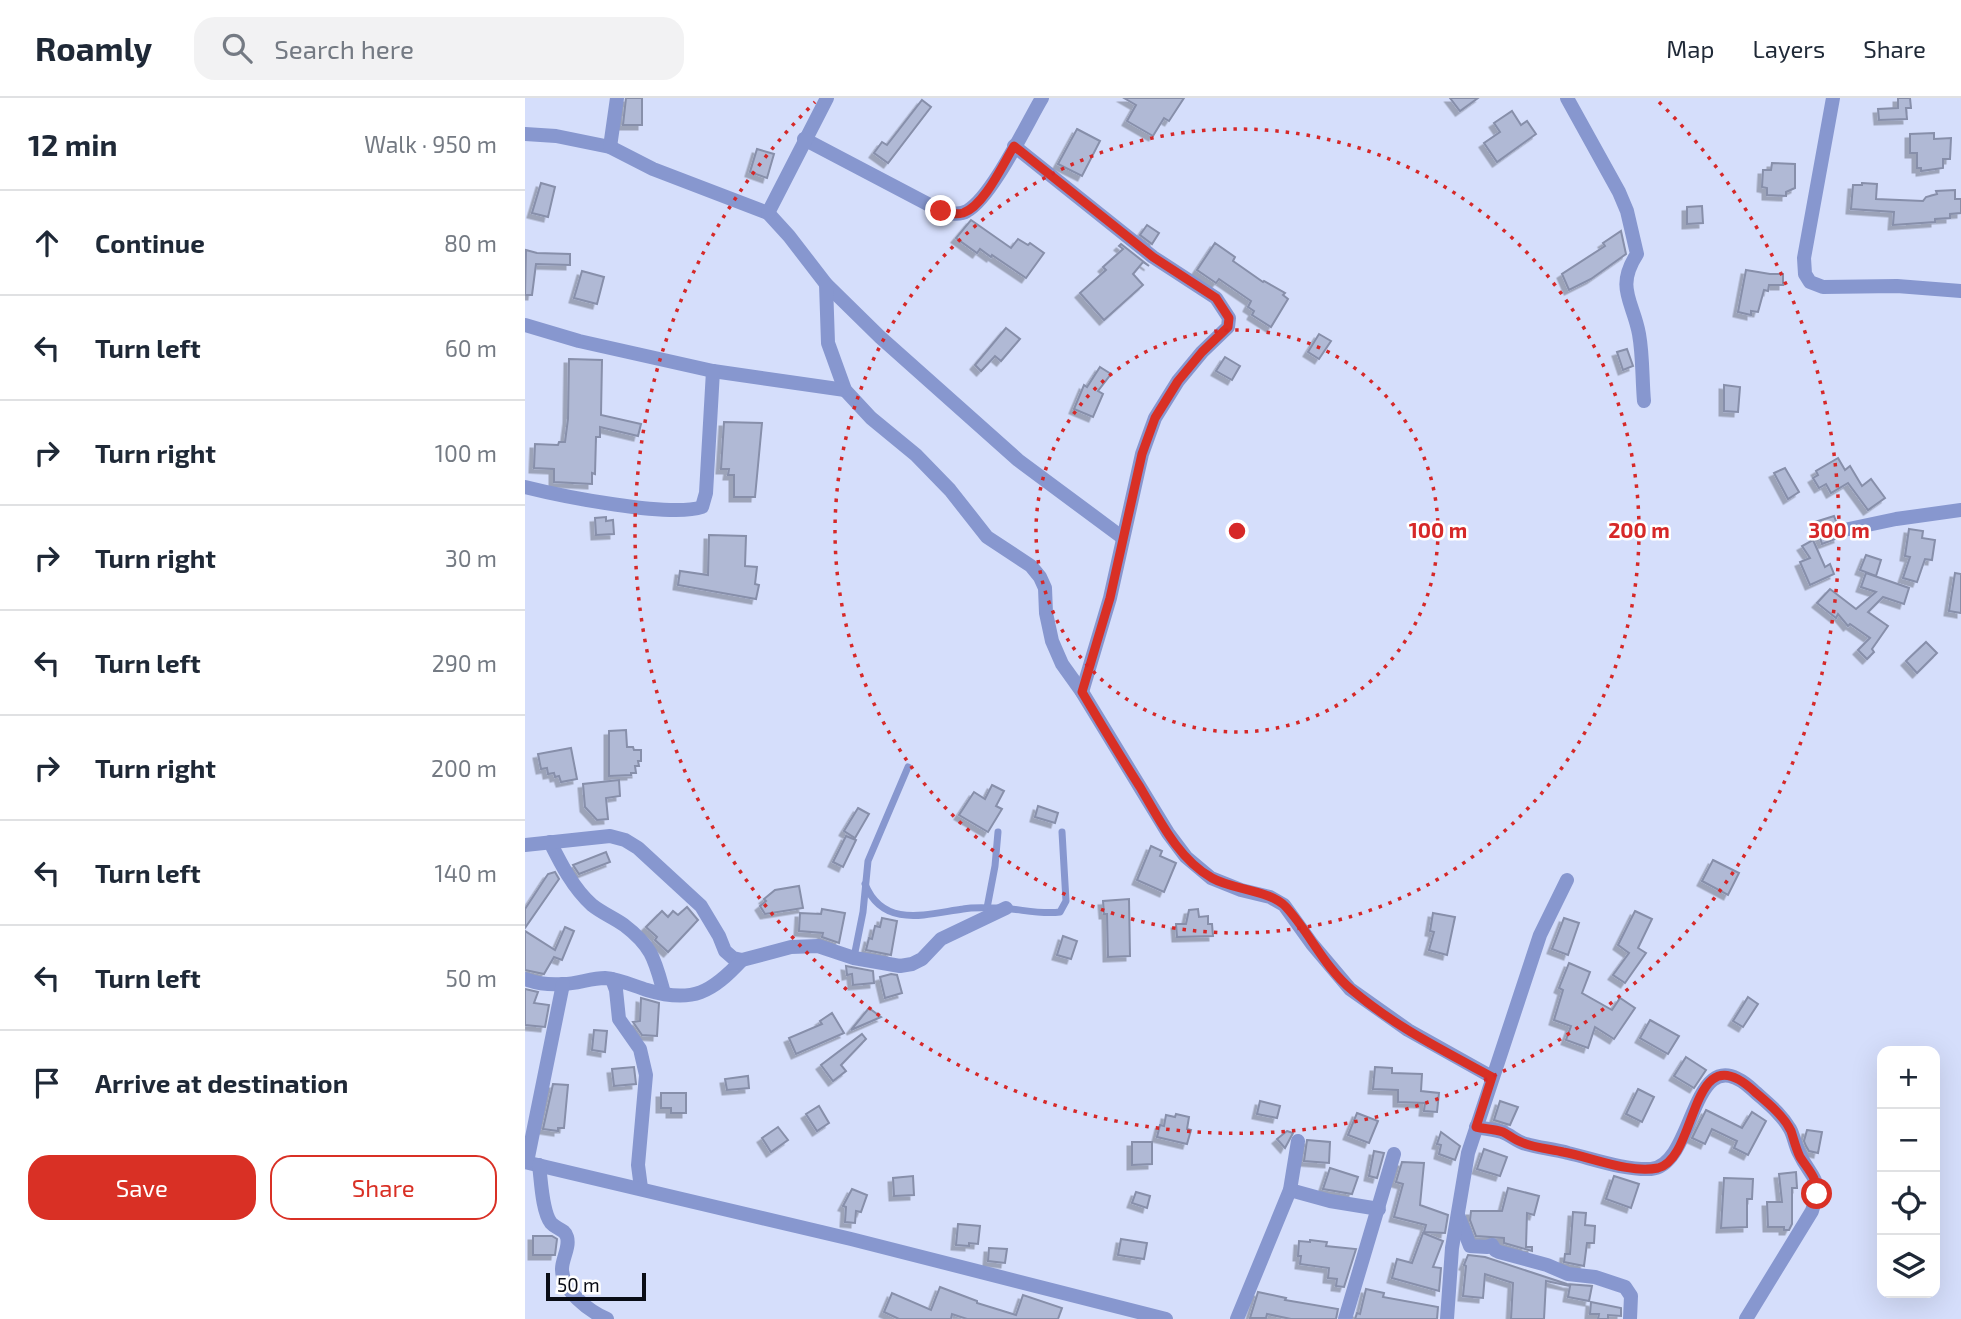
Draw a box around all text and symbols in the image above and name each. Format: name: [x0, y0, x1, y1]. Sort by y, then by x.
search box: [194, 17, 684, 80]
text: Roamly: [35, 28, 152, 68]
icon: search: [218, 29, 256, 67]
text: Search here: [274, 33, 414, 64]
text: Map: [1666, 34, 1714, 63]
text: Layers: [1752, 34, 1825, 63]
text: Share: [1863, 34, 1926, 63]
text: 12 min: [28, 126, 118, 162]
text: Walk · 950 m: [364, 130, 497, 158]
route end: [925, 195, 956, 226]
icon: ahead: [28, 224, 66, 262]
text: Continue: [95, 227, 205, 258]
text: 80 m: [444, 229, 497, 257]
icon: left: [28, 329, 66, 367]
text: Turn left: [95, 332, 201, 363]
text: 60 m: [445, 334, 497, 362]
icon: right: [28, 434, 66, 472]
text: Turn right: [95, 437, 216, 468]
text: 100 m: [435, 439, 497, 467]
text: 100 m: [1409, 517, 1467, 542]
text: 200 m: [1608, 517, 1670, 542]
text: 300 m: [1808, 517, 1870, 542]
centre of rings: [1225, 519, 1249, 543]
icon: right: [28, 539, 66, 577]
text: Turn right: [95, 542, 216, 573]
text: 30 m: [445, 544, 497, 572]
icon: left: [28, 644, 66, 682]
text: Turn left: [95, 647, 201, 678]
text: 290 m: [432, 649, 497, 677]
icon: right: [28, 749, 66, 787]
text: Turn right: [95, 752, 216, 783]
text: 200 m: [431, 754, 497, 782]
icon: left: [28, 854, 66, 892]
text: Turn left: [95, 857, 201, 888]
text: 140 m: [435, 859, 497, 887]
icon: left: [28, 959, 66, 997]
text: Turn left: [95, 962, 201, 993]
text: 50 m: [446, 964, 497, 992]
map controls: [1877, 1046, 1940, 1298]
button: +: [1877, 1046, 1940, 1109]
icon: arrive: [28, 1064, 66, 1102]
text: Arrive at destination: [95, 1067, 348, 1098]
button: −: [1877, 1109, 1940, 1172]
button: Save: [28, 1155, 256, 1220]
button: Share: [270, 1155, 497, 1220]
button: locate: [1877, 1172, 1940, 1235]
route start: [1801, 1178, 1832, 1209]
button: layers: [1877, 1235, 1940, 1298]
scale bar: [546, 1270, 646, 1302]
text: 50 m: [557, 1273, 600, 1296]

